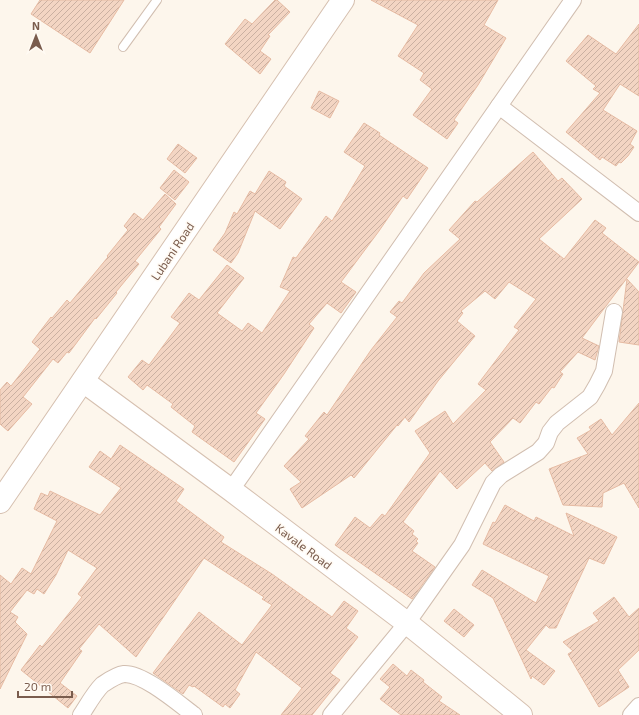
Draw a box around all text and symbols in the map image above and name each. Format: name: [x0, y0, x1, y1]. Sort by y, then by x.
north arrow: [16, 16, 56, 56]
text: N: [32, 19, 40, 32]
street label: Lubani Road: [148, 219, 196, 283]
street label: Kavale Road: [273, 520, 335, 572]
scale bar: [18, 673, 72, 699]
text: 20 m: [24, 679, 51, 693]

